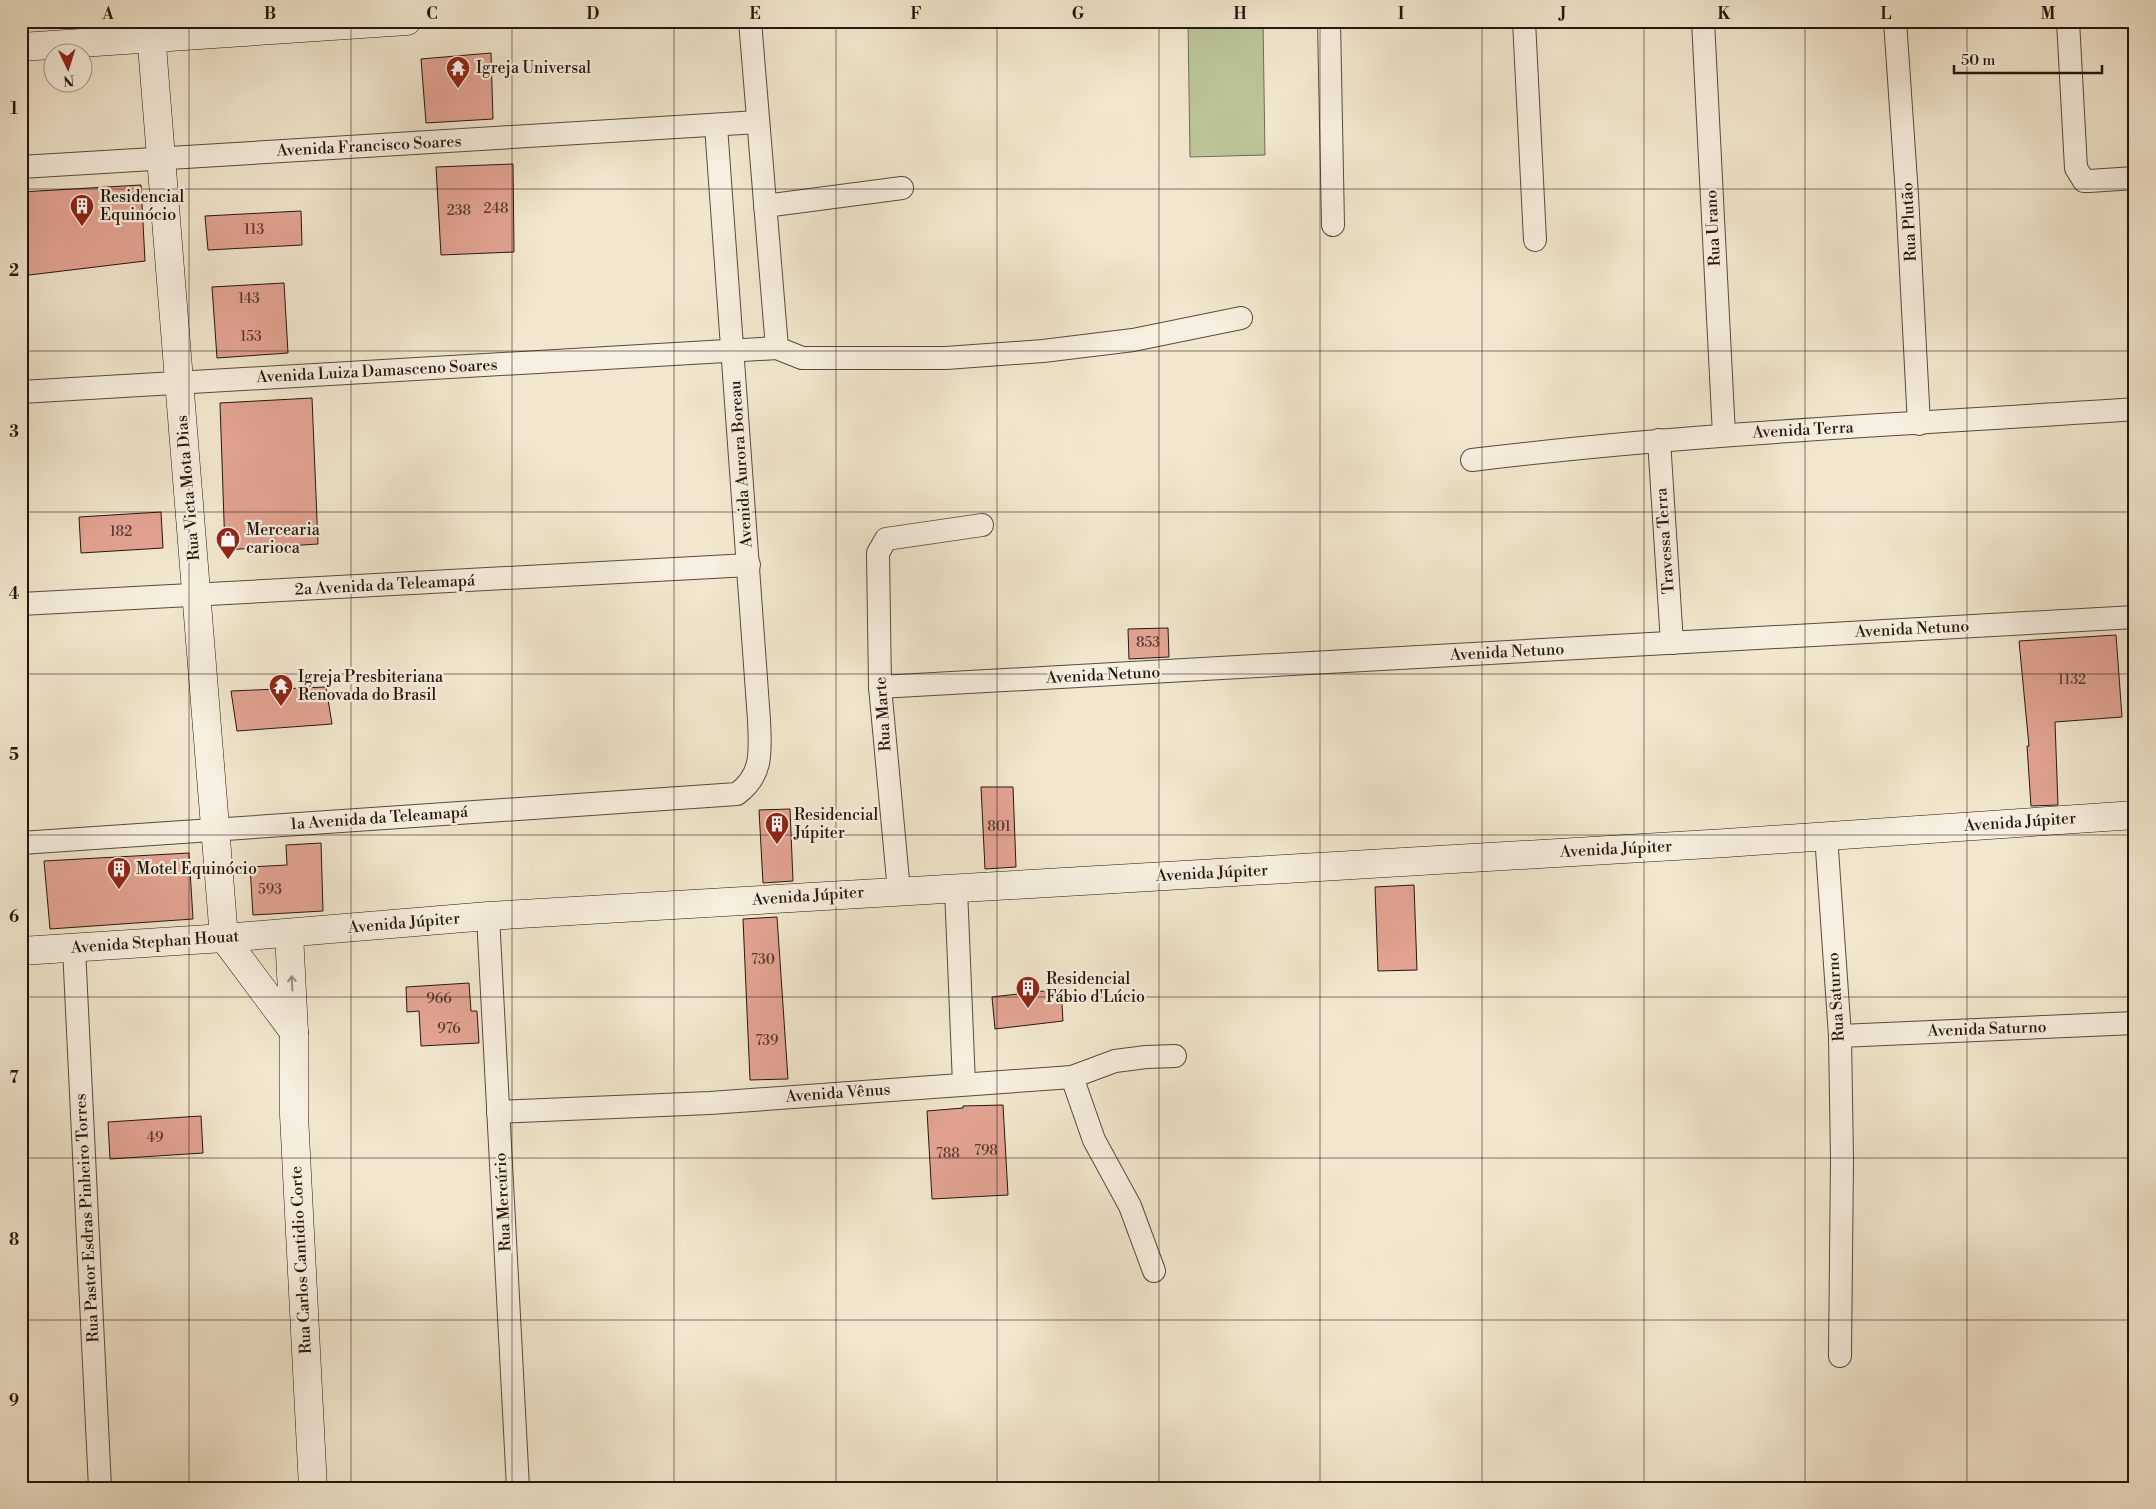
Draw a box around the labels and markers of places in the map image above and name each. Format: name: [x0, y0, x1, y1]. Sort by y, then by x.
temple icon: Igreja Universal: [445, 55, 471, 89]
place label: Igreja Universal: [476, 58, 591, 78]
place label: Residencial Equinócio: [100, 187, 184, 225]
building icon: Residencial Equinócio: [69, 193, 95, 227]
place label: Mercearia carioca: [246, 520, 321, 558]
shop icon: Mercearia carioca: [215, 526, 241, 560]
place label: Igreja Presbiteriana Renovada do Brasil: [298, 667, 444, 705]
temple icon: Igreja Presbiteriana Renovada do Brasil: [268, 673, 294, 707]
place label: Residencial Júpiter: [793, 805, 878, 843]
building icon: Residencial Júpiter: [764, 811, 790, 845]
building icon: Motel Equinócio: [106, 856, 132, 890]
place label: Motel Equinócio: [136, 859, 257, 879]
place label: Residencial Fábio d'Lúcio: [1046, 969, 1145, 1007]
building icon: Residencial Fábio d'Lúcio: [1015, 975, 1041, 1009]

